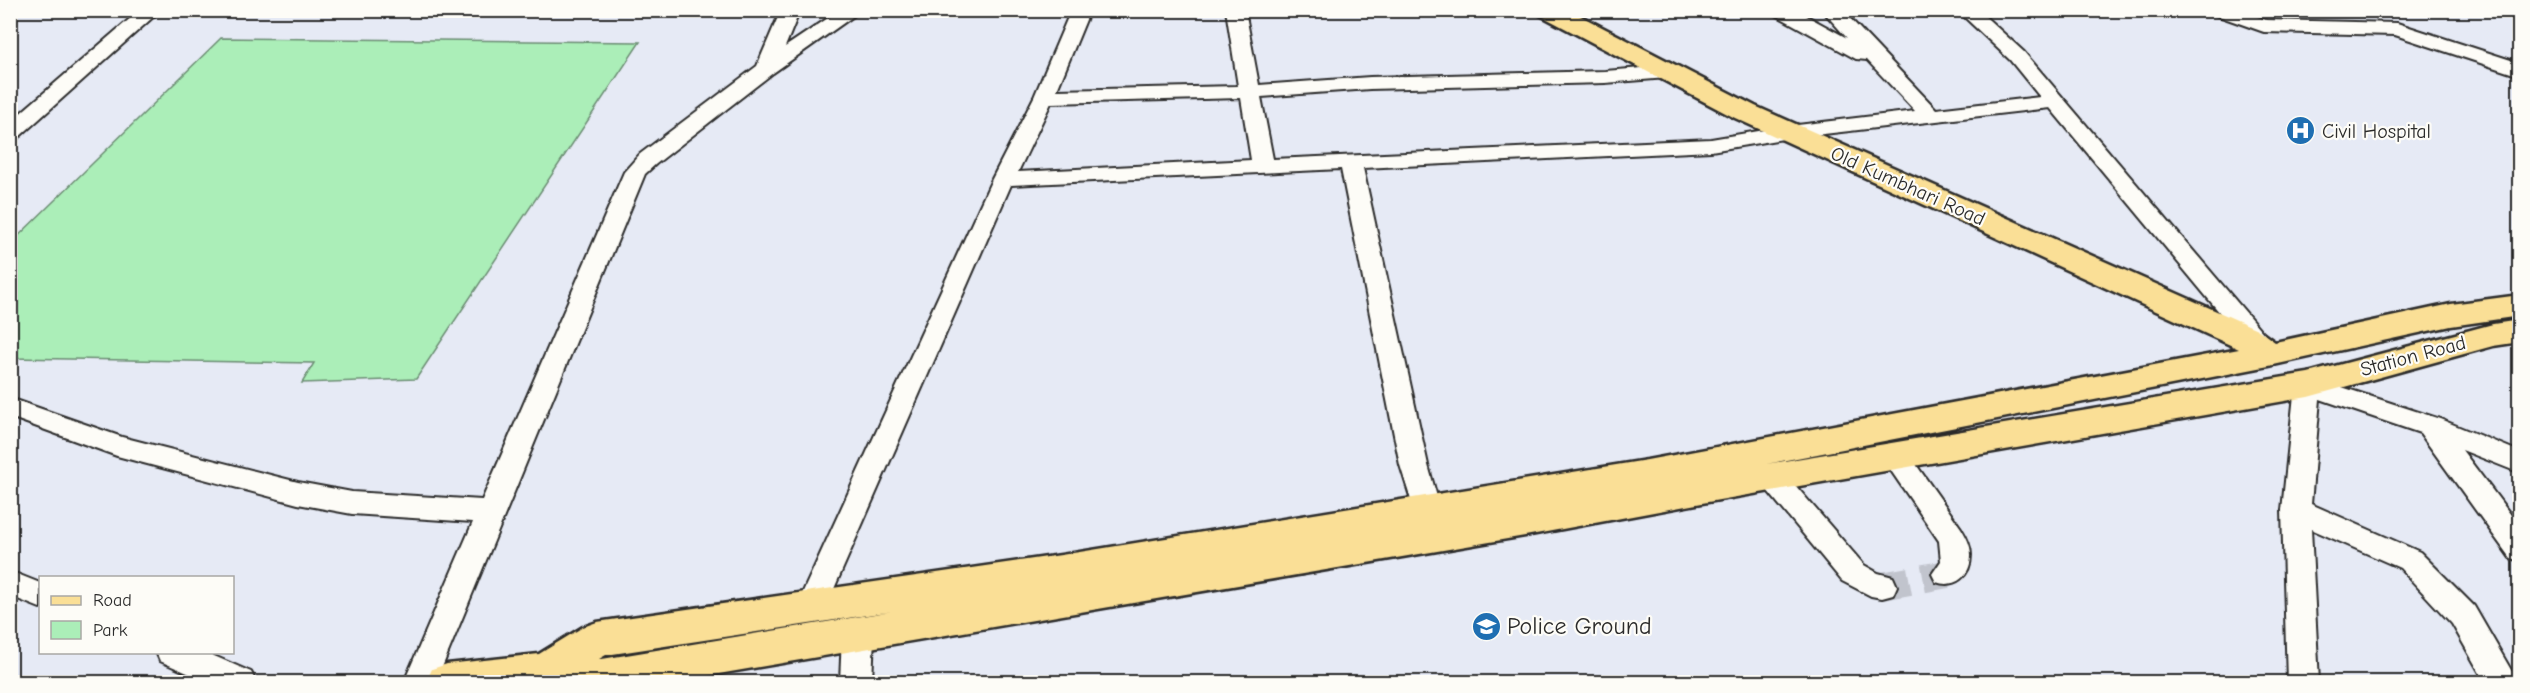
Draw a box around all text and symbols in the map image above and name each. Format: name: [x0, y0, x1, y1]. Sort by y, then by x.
hospital icon: Civil Hospital: [2285, 115, 2317, 147]
place label: Civil Hospital: [2322, 120, 2431, 143]
street label: Old Kumbhari Road: [1827, 142, 1989, 230]
street label: Station Road: [2358, 331, 2468, 381]
legend: [39, 576, 234, 654]
text: Road: [93, 590, 132, 611]
school or university icon: Police Ground: [1470, 610, 1502, 642]
place label: Police Ground: [1507, 612, 1652, 640]
text: Park: [93, 620, 128, 641]

